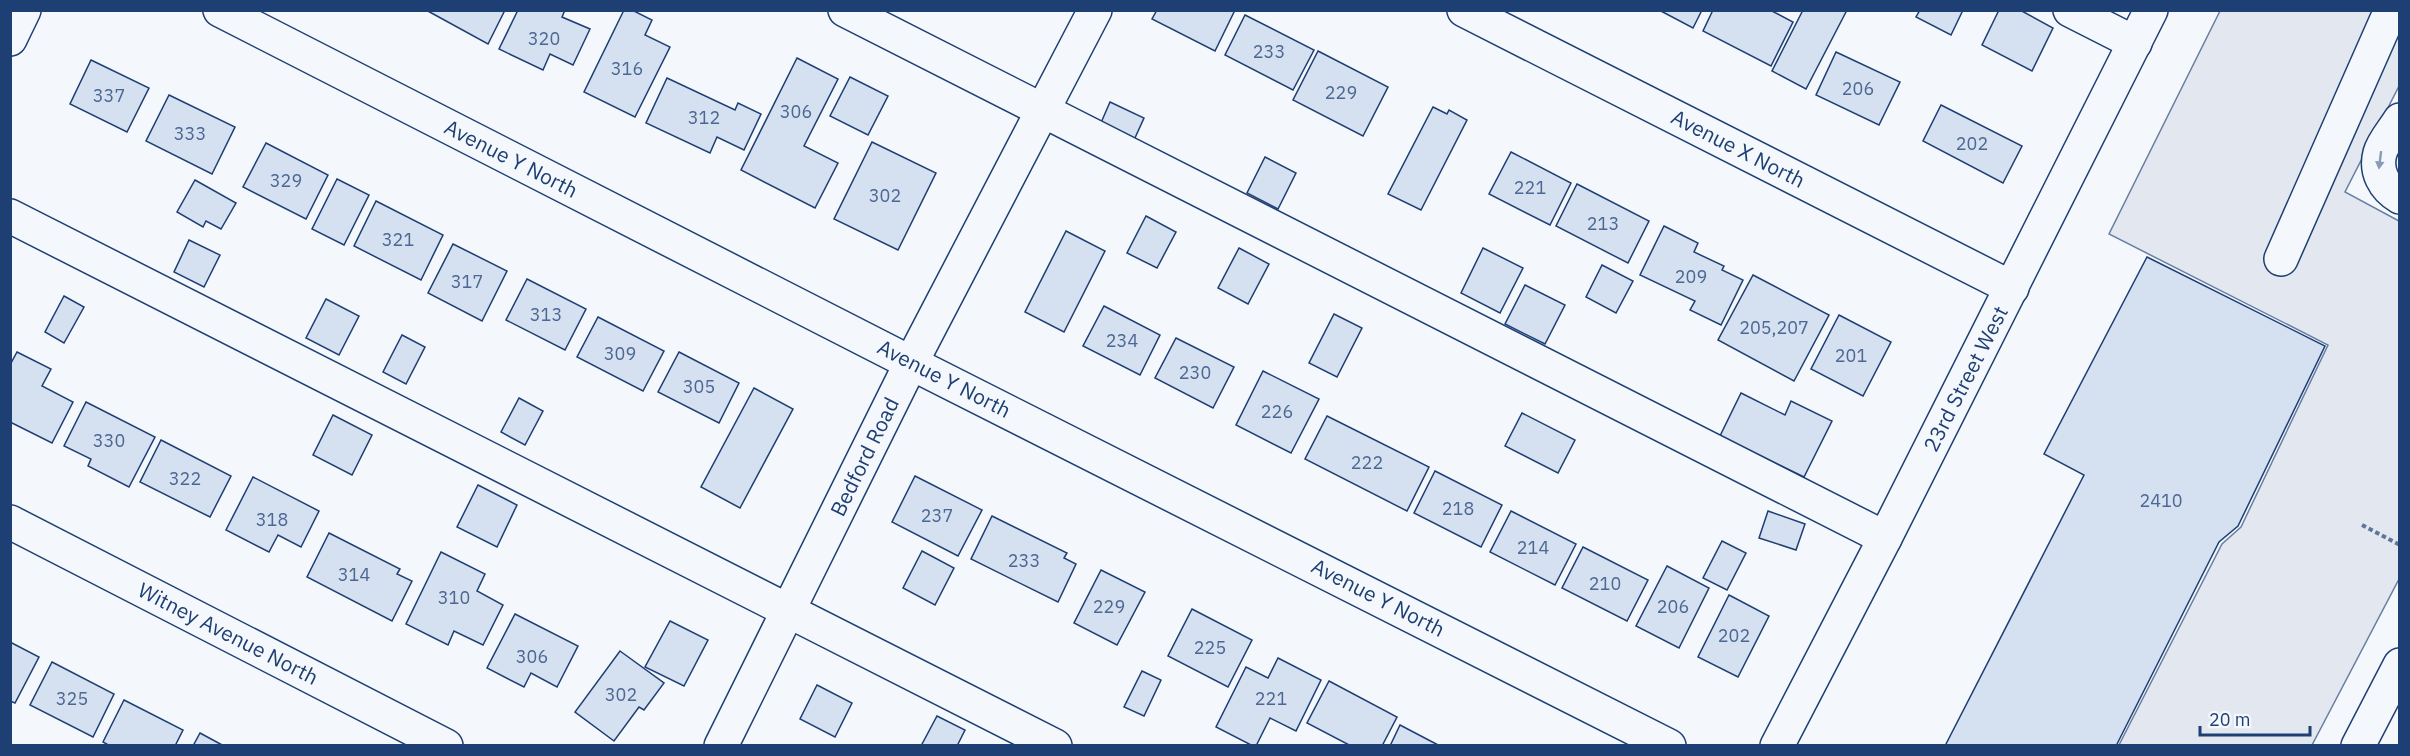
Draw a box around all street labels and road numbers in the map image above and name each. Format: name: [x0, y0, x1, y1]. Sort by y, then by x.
street label: Avenue X North: [1667, 102, 1810, 194]
street label: Avenue Y North: [440, 112, 583, 204]
street label: 23rd Street West: [1916, 301, 2014, 456]
street label: Avenue Y North: [873, 332, 1016, 424]
street label: Bedford Road: [823, 392, 905, 521]
street label: Avenue Y North: [1307, 551, 1450, 643]
street label: Witney Avenue North: [133, 575, 323, 691]

